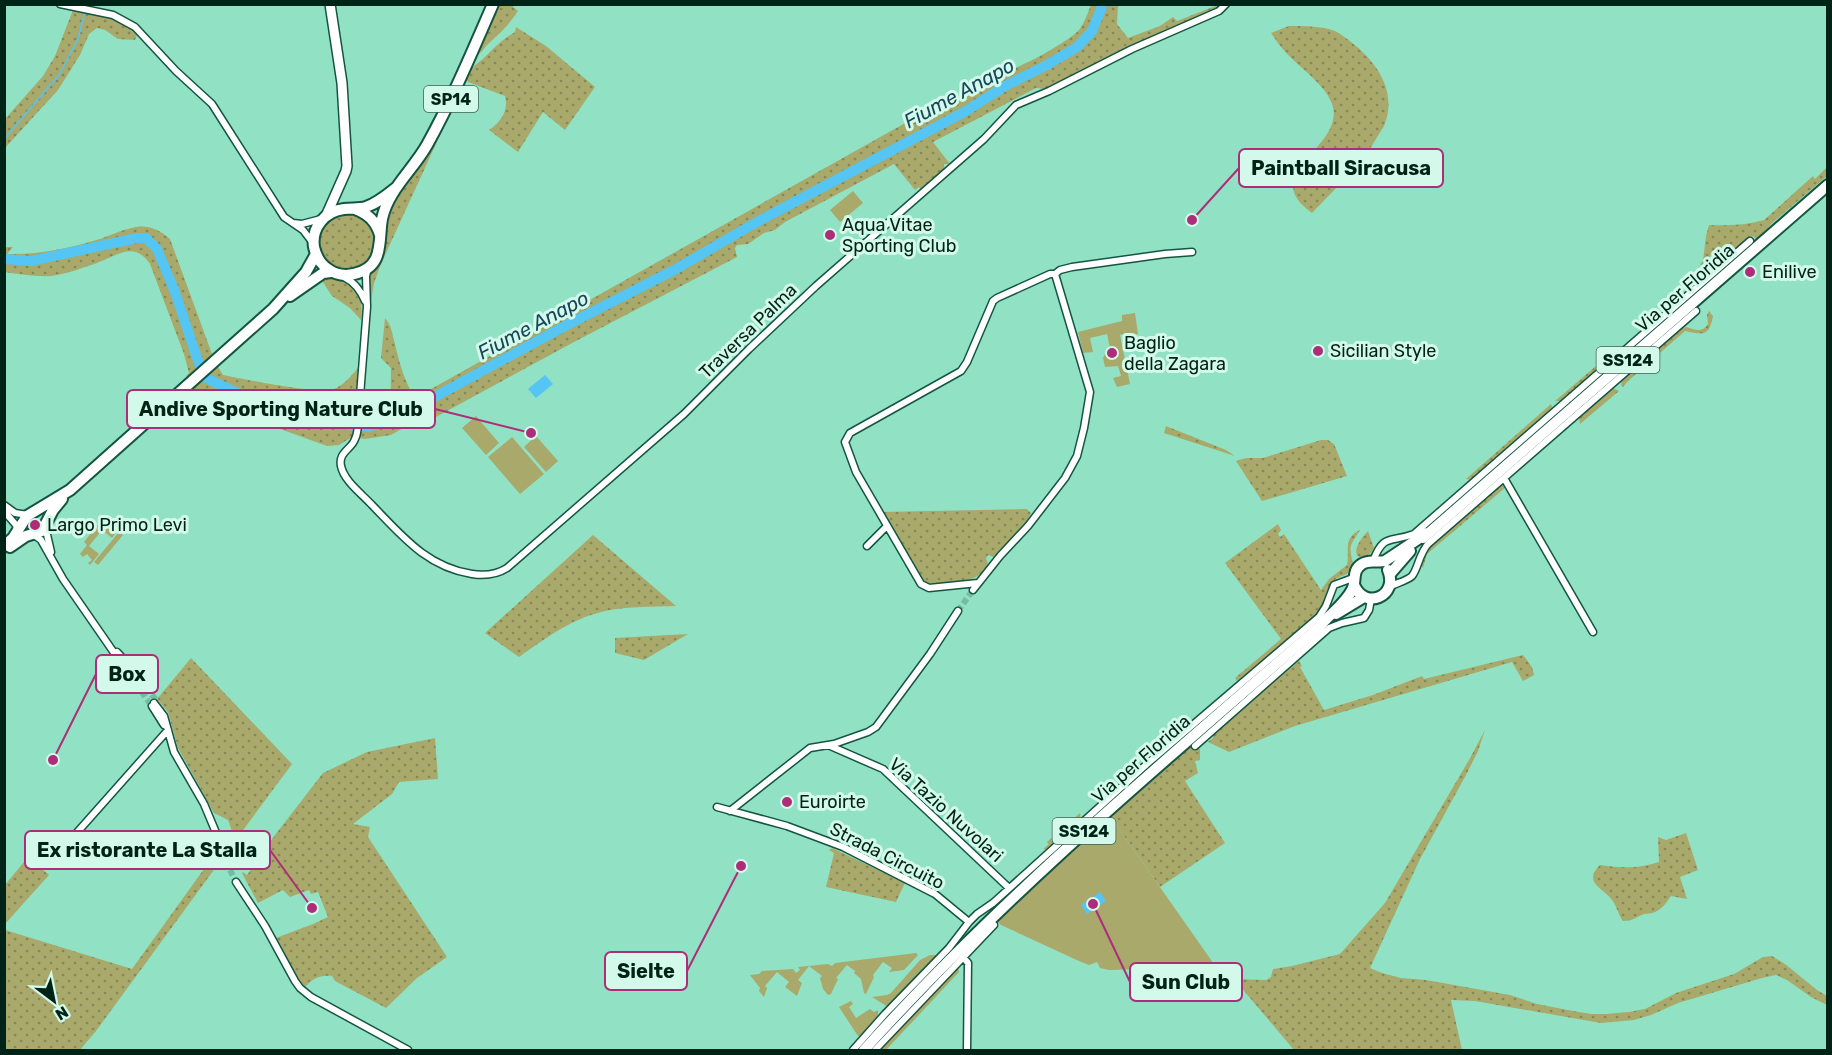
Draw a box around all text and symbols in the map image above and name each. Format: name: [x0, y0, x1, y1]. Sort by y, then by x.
water label: Fiume Anapo: [900, 53, 1018, 133]
road number: SP14: [424, 86, 478, 112]
callout: Paintball Siracusa: [1239, 149, 1443, 187]
text: Paintball Siracusa: [1251, 156, 1431, 180]
place label: Aqua Vitae Sporting Club: [842, 214, 956, 257]
marker: Aqua Vitae Sporting Club: [823, 228, 837, 242]
street label: Via per Floridia: [1631, 239, 1739, 337]
place label: Enilive: [1762, 261, 1817, 283]
marker: Enilive: [1743, 265, 1757, 279]
street label: Traversa Palma: [695, 279, 801, 383]
water label: Fiume Anapo: [473, 286, 593, 364]
place label: Baglio della Zagara: [1124, 332, 1226, 375]
place label: Sicilian Style: [1330, 340, 1436, 362]
marker: Sicilian Style: [1311, 344, 1325, 358]
marker: Baglio della Zagara: [1105, 346, 1119, 360]
road number: SS124: [1596, 347, 1660, 373]
callout: Andive Sporting Nature Club: [127, 390, 435, 428]
text: Andive Sporting Nature Club: [139, 397, 423, 421]
place label: Largo Primo Levi: [47, 514, 187, 536]
marker: Largo Primo Levi: [28, 518, 42, 532]
callout: Box: [96, 655, 158, 693]
text: Box: [108, 662, 146, 686]
street label: Via per Floridia: [1087, 710, 1195, 808]
street label: Via Tazio Nuvolari: [884, 753, 1008, 867]
place label: Euroirte: [799, 791, 866, 813]
marker: Euroirte: [780, 795, 794, 809]
street label: Strada Circuito: [826, 818, 948, 894]
road number: SS124: [1052, 818, 1116, 844]
callout: Ex ristorante La Stalla: [25, 831, 270, 869]
text: Ex ristorante La Stalla: [37, 838, 257, 862]
callout: Sielte: [605, 952, 687, 990]
text: Sielte: [617, 959, 675, 983]
callout: Sun Club: [1130, 963, 1242, 1001]
text: Sun Club: [1142, 970, 1230, 994]
north arrow: [24, 971, 84, 1031]
text: N: [52, 1002, 72, 1024]

